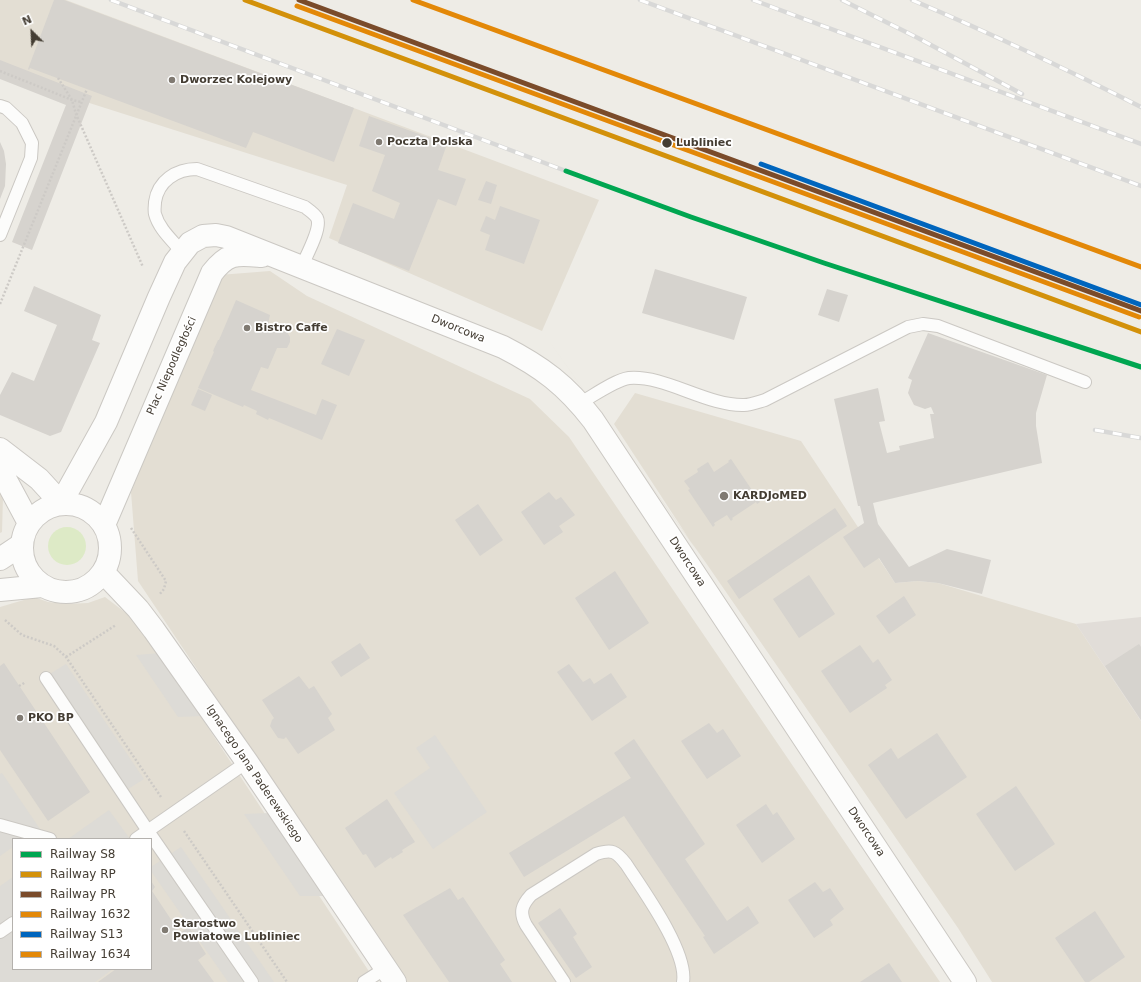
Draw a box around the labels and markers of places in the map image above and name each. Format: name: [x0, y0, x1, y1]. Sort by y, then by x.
place label: Dworzec Kolejowy: [180, 73, 292, 87]
marker: Dworzec Kolejowy: [167, 75, 177, 85]
place label: Poczta Polska: [387, 135, 473, 149]
marker: Lubliniec: [660, 136, 674, 150]
place label: Lubliniec: [676, 136, 732, 150]
marker: Poczta Polska: [374, 137, 384, 147]
place label: Bistro Caffe: [255, 321, 328, 335]
marker: Bistro Caffe: [242, 323, 252, 333]
place label: KARDJoMED: [733, 489, 807, 503]
marker: KARDJoMED: [718, 490, 730, 502]
place label: PKO BP: [28, 711, 74, 725]
marker: PKO BP: [15, 713, 25, 723]
place label: Starostwo Powiatowe Lubliniec: [173, 917, 300, 943]
marker: Starostwo Powiatowe Lubliniec: [160, 925, 170, 935]

